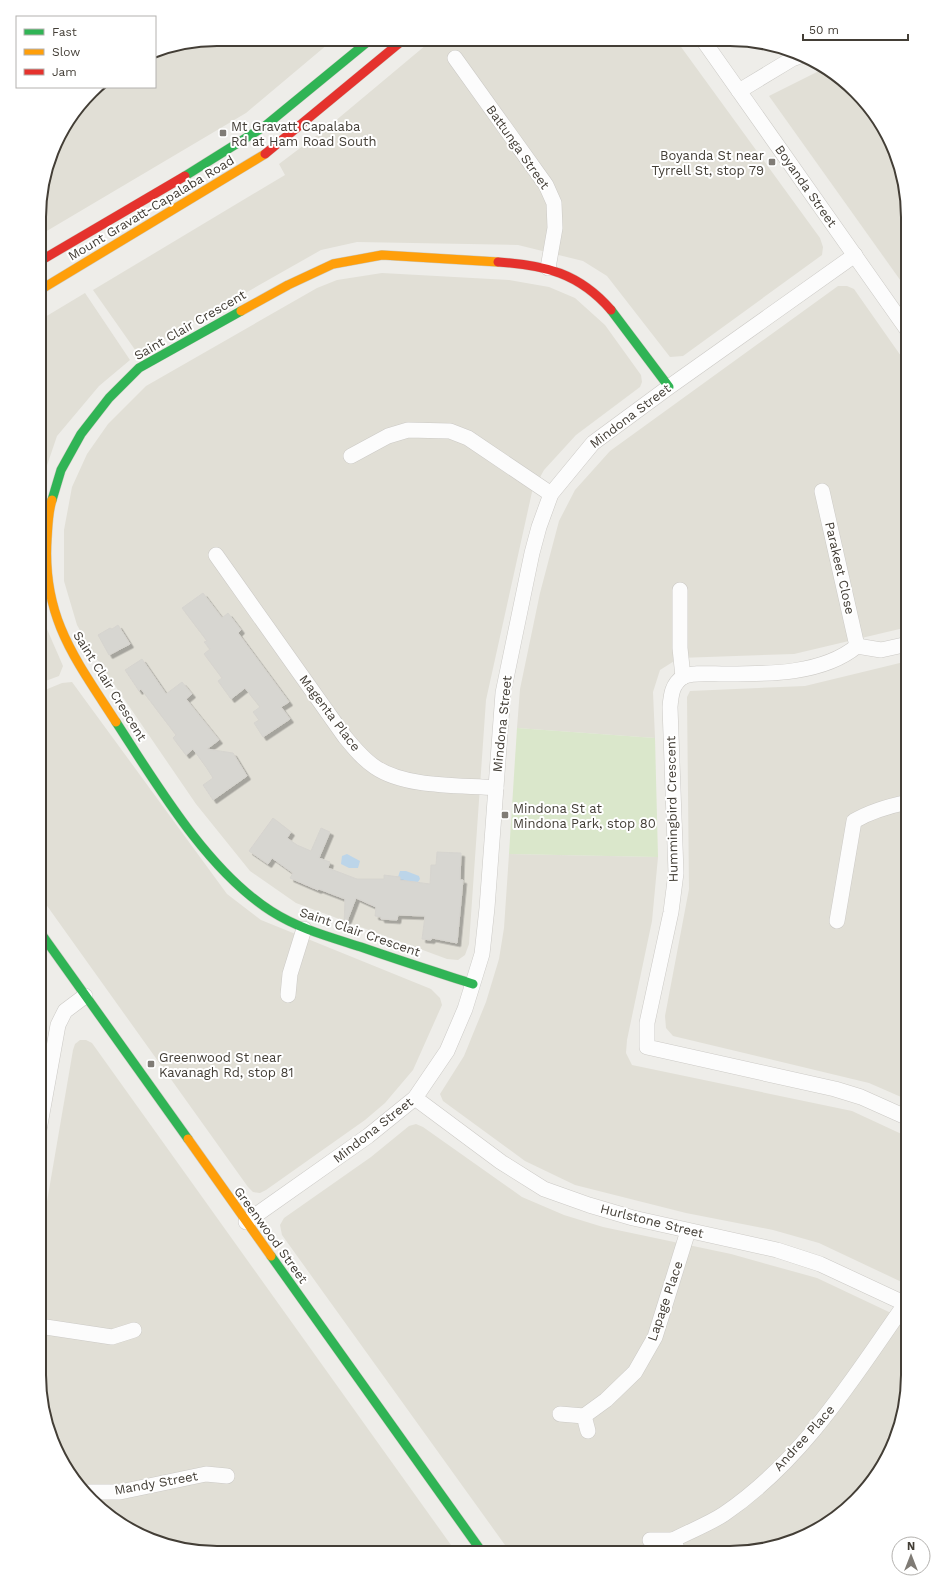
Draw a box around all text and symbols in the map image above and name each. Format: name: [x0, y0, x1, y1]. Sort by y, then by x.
legend: [16, 16, 156, 88]
scale bar: [803, 16, 908, 42]
text: 50 m: [809, 23, 839, 37]
text: Fast: [52, 25, 77, 39]
text: Slow: [52, 45, 80, 59]
text: Jam: [52, 65, 77, 79]
street label: Battunga Street: [483, 102, 553, 192]
place label: Mt Gravatt Capalaba Rd at Ham Road South: [231, 119, 376, 149]
marker: Mt Gravatt Capalaba Rd at Ham Road South: [218, 128, 228, 138]
street label: Boyanda Street: [772, 142, 840, 230]
place label: Boyanda St near Tyrrell St, stop 79: [652, 148, 764, 178]
street label: Mount Gravatt-Capalaba Road: [65, 152, 237, 264]
marker: Boyanda St near Tyrrell St, stop 79: [767, 157, 777, 167]
street label: Saint Clair Crescent: [131, 287, 249, 363]
street label: Mindona Street: [587, 380, 674, 451]
street label: Parakeet Close: [822, 520, 858, 616]
street label: Saint Clair Crescent: [70, 628, 150, 744]
street label: Magenta Place: [296, 672, 364, 754]
street label: Mindona Street: [489, 674, 515, 773]
street label: Hummingbird Crescent: [663, 735, 681, 882]
place label: Mindona St at Mindona Park, stop 80: [513, 801, 656, 831]
marker: Mindona St at Mindona Park, stop 80: [500, 810, 510, 820]
street label: Saint Clair Crescent: [298, 904, 423, 960]
place label: Greenwood St near Kavanagh Rd, stop 81: [159, 1050, 293, 1080]
marker: Greenwood St near Kavanagh Rd, stop 81: [146, 1059, 156, 1069]
street label: Mindona Street: [330, 1094, 416, 1166]
street label: Greenwood Street: [231, 1184, 311, 1287]
street label: Hurlstone Street: [599, 1201, 706, 1241]
street label: Lapage Place: [644, 1259, 686, 1343]
street label: Andree Place: [771, 1402, 837, 1474]
street label: Mandy Street: [113, 1468, 199, 1498]
north arrow: [891, 1536, 931, 1576]
text: N: [907, 1540, 915, 1553]

